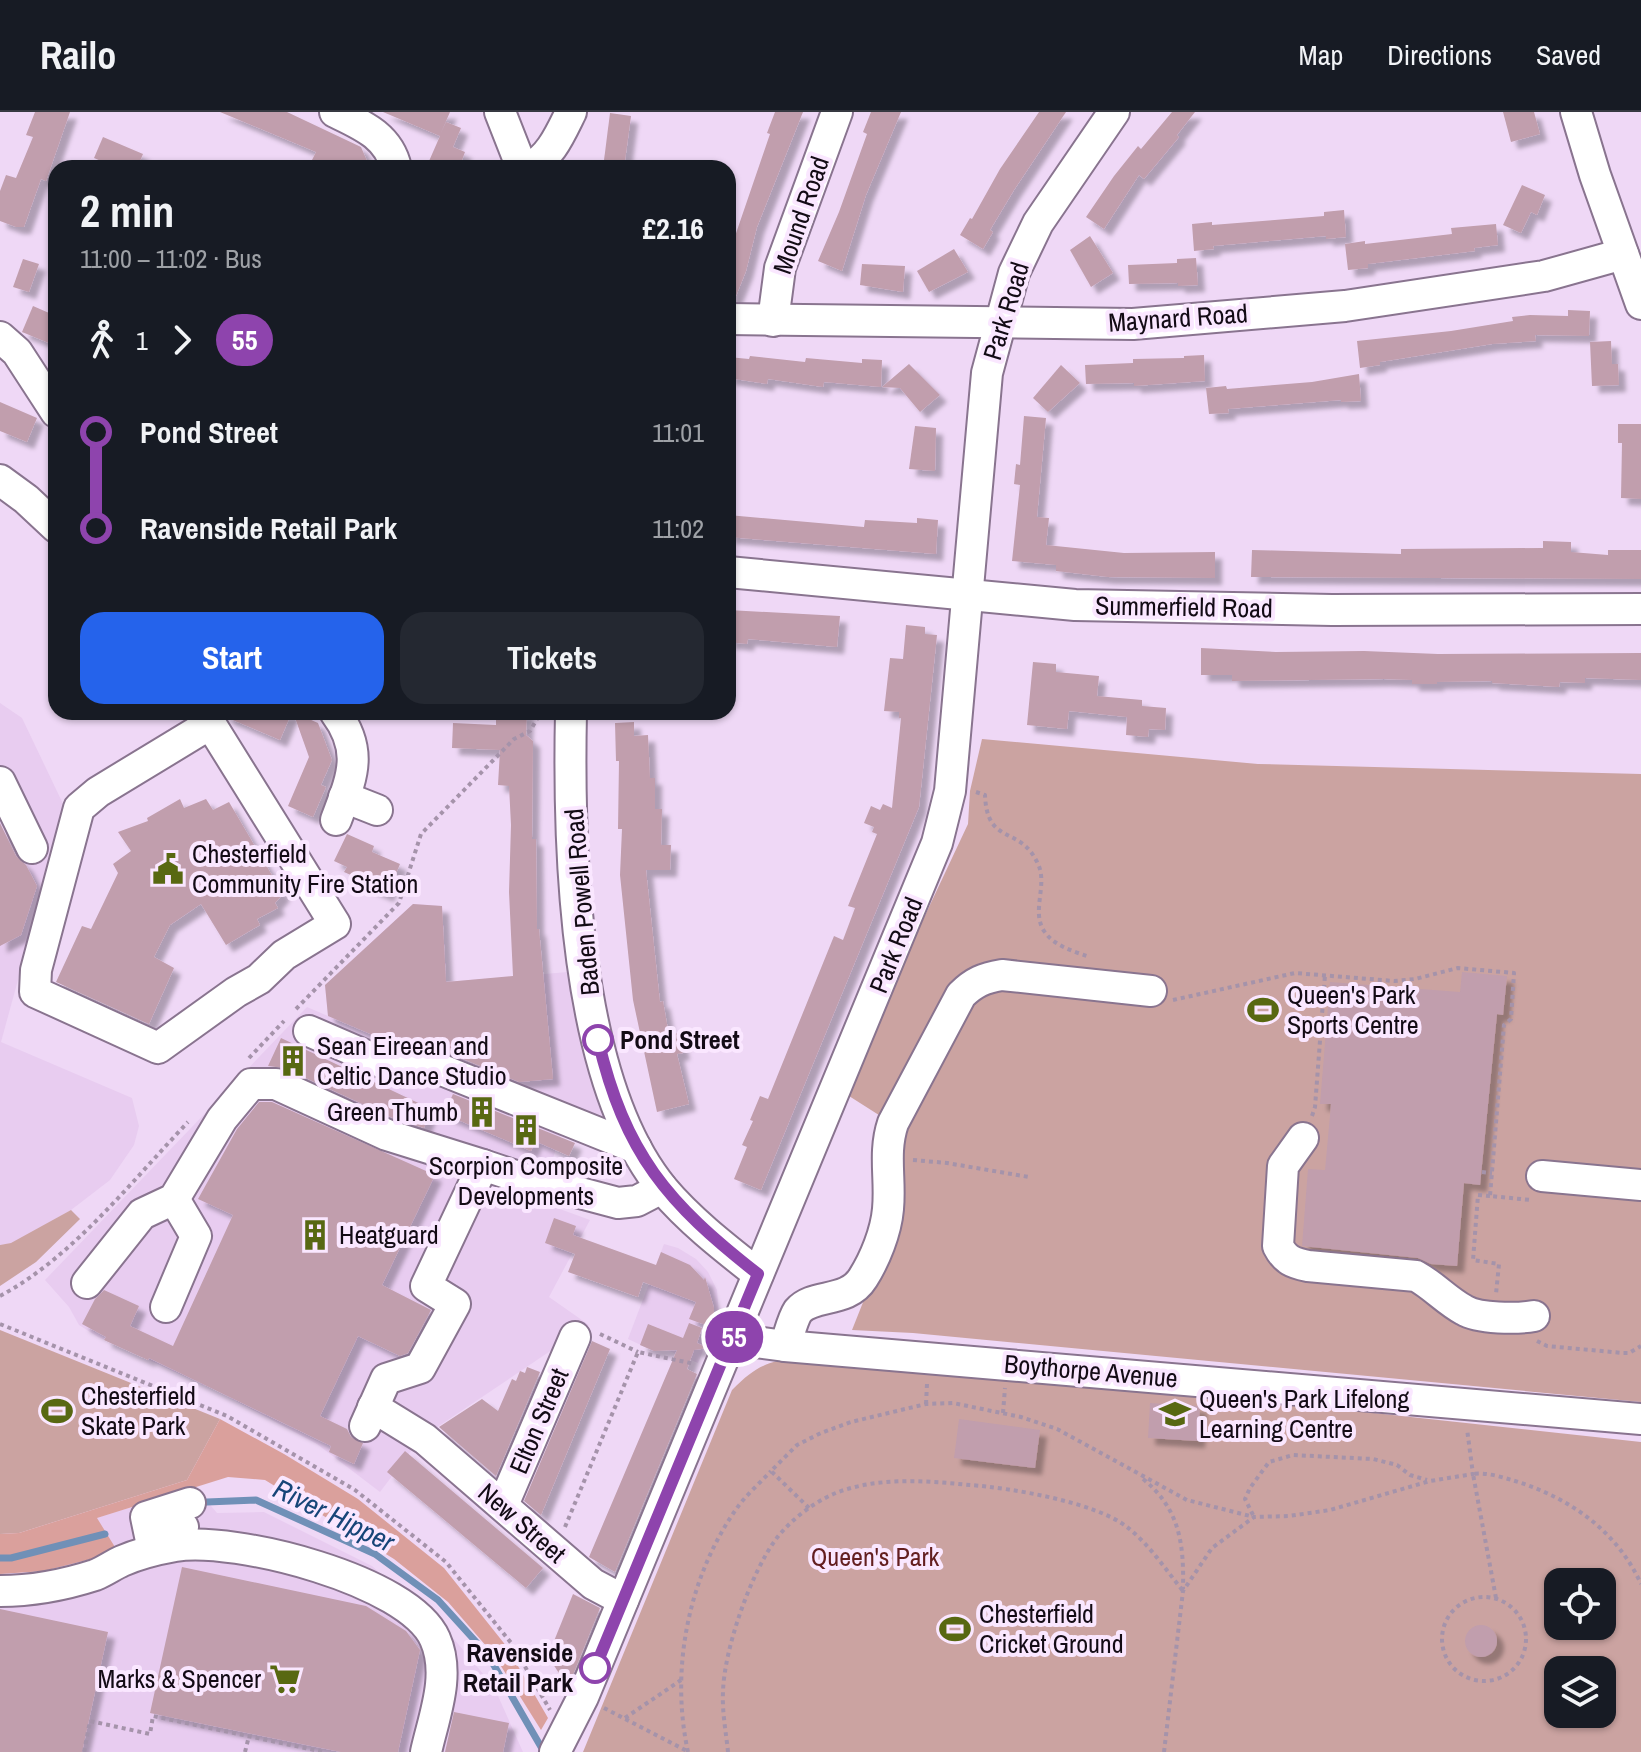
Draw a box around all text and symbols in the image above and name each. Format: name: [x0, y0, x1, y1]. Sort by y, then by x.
text: Railo: [40, 30, 116, 81]
text: Map: [1299, 36, 1343, 74]
text: Directions: [1387, 36, 1492, 74]
text: Saved: [1536, 36, 1601, 74]
street label: Mound Road: [764, 151, 837, 278]
text: 2 min: [80, 181, 174, 241]
text: £2.16: [642, 208, 704, 248]
text: 11:00 – 11:02 · Bus: [80, 241, 262, 276]
street label: Park Road: [974, 258, 1037, 364]
street label: Maynard Road: [1107, 295, 1249, 340]
icon: walk: [80, 318, 124, 362]
icon: forward: [160, 318, 204, 362]
text: 55: [232, 321, 257, 359]
text: 1: [136, 323, 148, 358]
text: Pond Street: [140, 412, 278, 452]
text: 11:01: [652, 415, 704, 450]
text: Ravenside Retail Park: [140, 508, 397, 548]
text: 11:02: [652, 511, 704, 546]
street label: Summerfield Road: [1095, 587, 1273, 626]
button: Start: [80, 612, 384, 704]
button: Tickets: [400, 612, 704, 704]
street label: Baden Powell Road: [556, 807, 607, 997]
place label: Chesterfield Community Fire Station: [192, 836, 418, 901]
public building icon: Chesterfield Community Fire Station: [151, 852, 185, 886]
street label: Park Road: [860, 892, 931, 998]
place label: Queen's Park Sports Centre: [1287, 977, 1419, 1042]
sports icon: Queen's Park Sports Centre: [1246, 993, 1280, 1027]
place label: Pond Street: [620, 1022, 740, 1057]
marker: Pond Street: [583, 1025, 613, 1055]
place label: Sean Eireean and Celtic Dance Studio: [317, 1028, 507, 1093]
building icon: Sean Eireean and Celtic Dance Studio: [276, 1044, 310, 1078]
place label: Green Thumb: [327, 1094, 458, 1129]
building icon: Green Thumb: [465, 1095, 499, 1129]
building icon: Scorpion Composite Developments: [509, 1113, 543, 1147]
place label: Scorpion Composite Developments: [429, 1148, 623, 1213]
place label: Heatguard: [339, 1217, 439, 1252]
building icon: Heatguard: [298, 1218, 332, 1252]
line badge: 55: [698, 1311, 770, 1363]
text: 55: [721, 1318, 747, 1356]
street label: Boythorpe Avenue: [1003, 1345, 1179, 1396]
street label: Elton Street: [501, 1363, 576, 1479]
place label: Chesterfield Skate Park: [81, 1378, 196, 1443]
place label: Queen's Park Lifelong Learning Centre: [1199, 1381, 1409, 1446]
sports icon: Chesterfield Skate Park: [40, 1394, 74, 1428]
school or university icon: Queen's Park Lifelong Learning Centre: [1158, 1397, 1192, 1431]
water label: River Hipper: [267, 1469, 402, 1561]
street label: New Street: [471, 1475, 574, 1570]
park label: Queen's Park: [811, 1539, 940, 1574]
map controls: [1544, 1568, 1616, 1728]
button: locate: [1544, 1568, 1616, 1640]
place label: Chesterfield Cricket Ground: [979, 1596, 1124, 1661]
sports icon: Chesterfield Cricket Ground: [938, 1612, 972, 1646]
place label: Ravenside Retail Park: [463, 1635, 573, 1700]
marker: Ravenside Retail Park: [580, 1653, 610, 1683]
button: layers: [1544, 1656, 1616, 1728]
place label: Marks & Spencer: [97, 1661, 261, 1696]
supermarket icon: Marks & Spencer: [268, 1662, 302, 1696]

